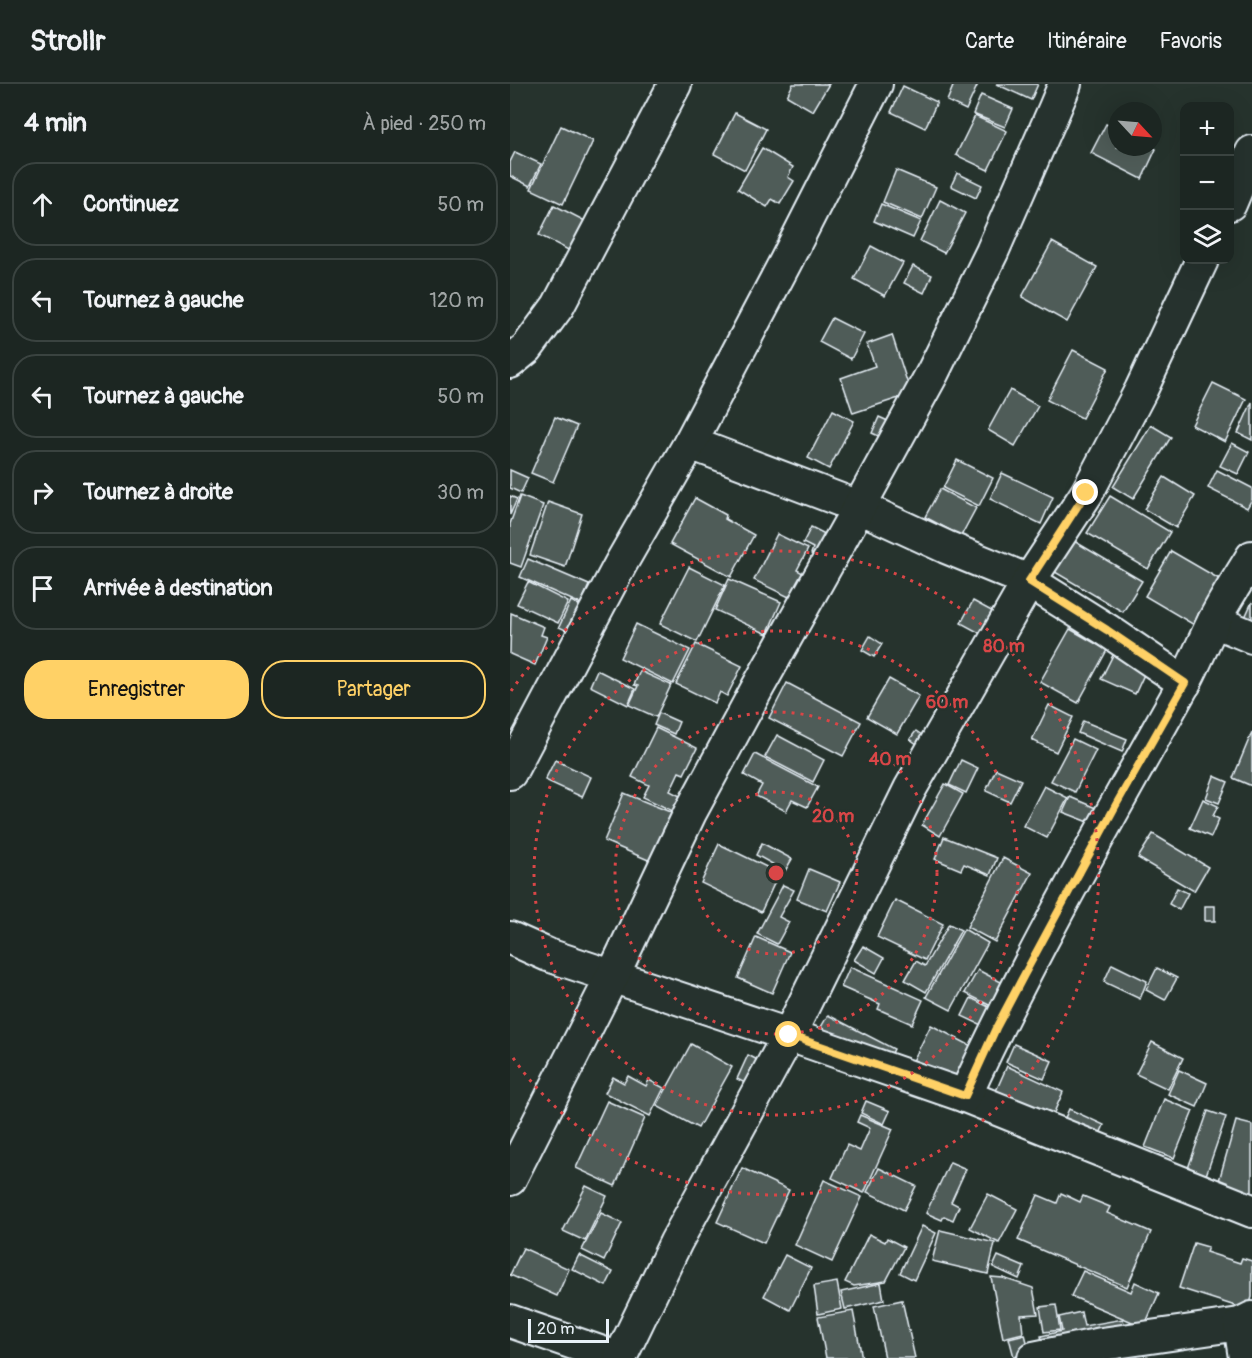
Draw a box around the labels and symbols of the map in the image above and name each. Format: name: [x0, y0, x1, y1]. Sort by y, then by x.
north arrow: [1108, 102, 1162, 156]
route end: [1072, 479, 1098, 505]
text: 80 m: [983, 635, 1025, 658]
text: 60 m: [926, 691, 968, 714]
text: 40 m: [869, 748, 911, 771]
text: 20 m: [812, 805, 854, 828]
centre of rings: [766, 863, 786, 883]
route start: [775, 1021, 801, 1047]
scale bar: [528, 1316, 609, 1344]

